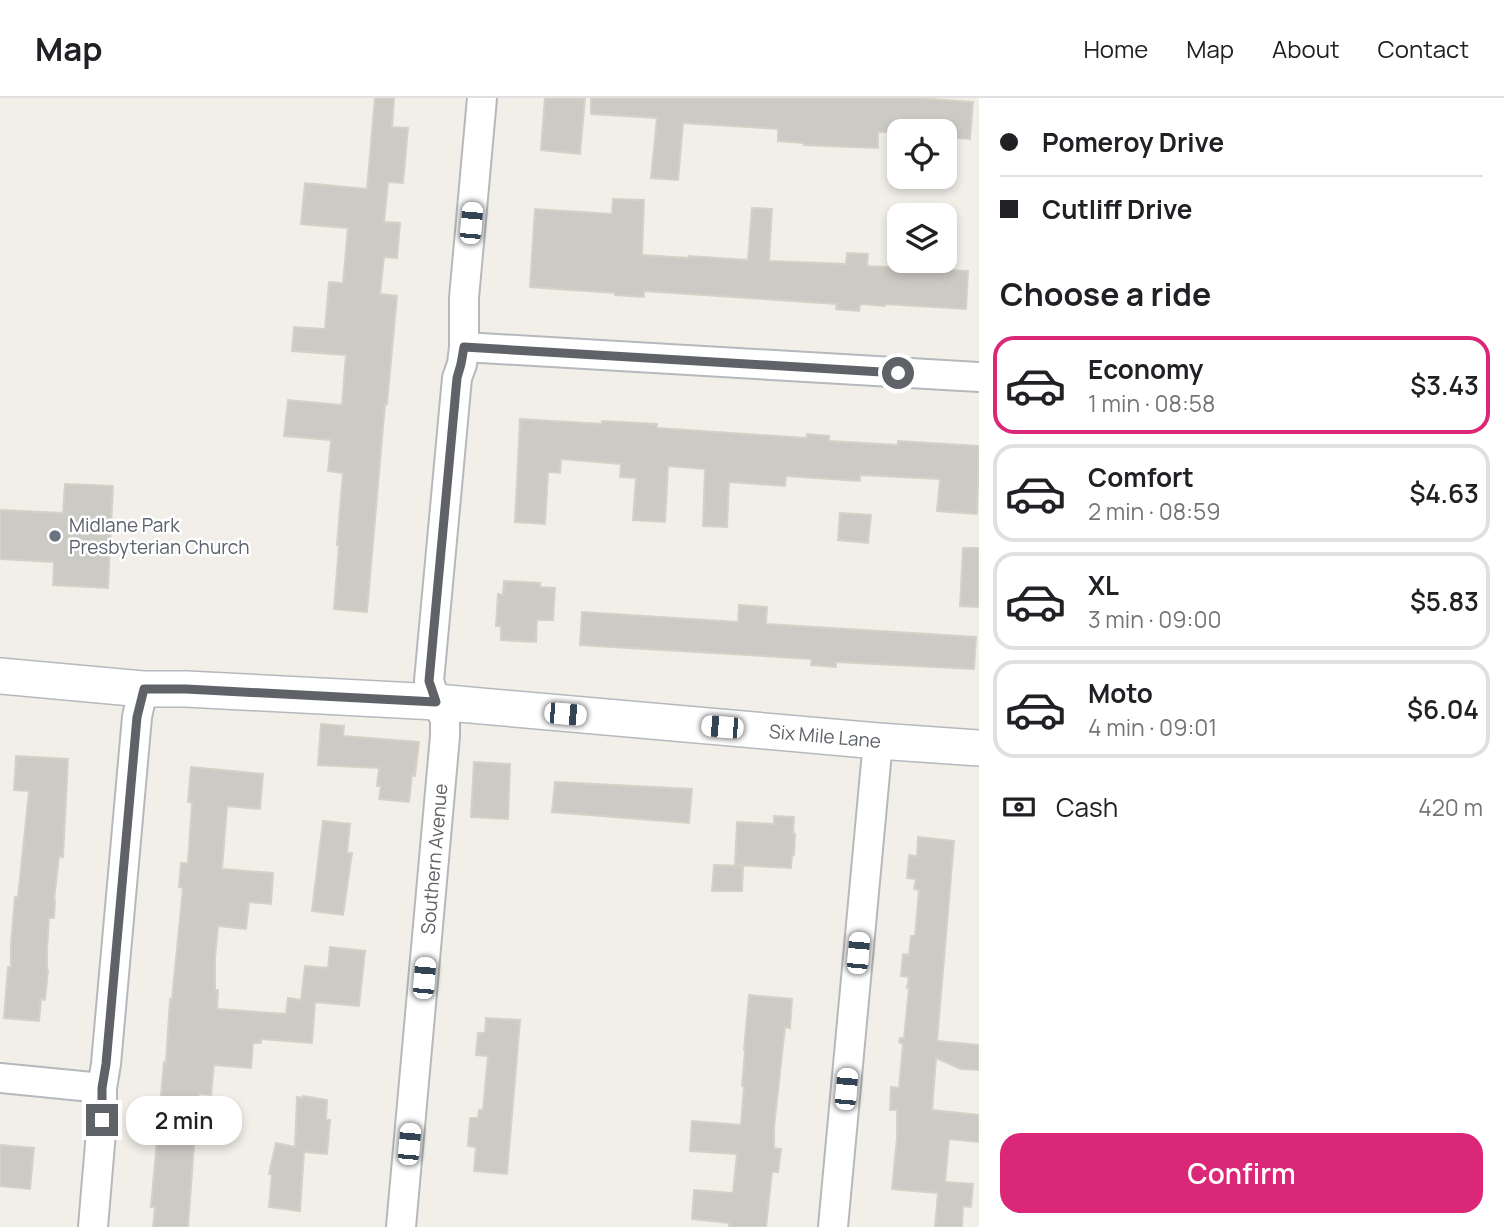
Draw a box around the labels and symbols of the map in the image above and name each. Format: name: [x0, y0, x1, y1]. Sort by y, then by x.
car: [459, 201, 484, 245]
route start: [882, 357, 914, 389]
place label: Midlane Park Presbyterian Church: [69, 512, 250, 560]
marker: Midlane Park Presbyterian Church: [47, 528, 63, 544]
car: [544, 702, 587, 726]
car: [701, 715, 744, 739]
street label: Six Mile Lane: [768, 718, 882, 754]
street label: Southern Avenue: [414, 783, 454, 935]
car: [846, 931, 871, 975]
car: [412, 956, 437, 1000]
car: [834, 1067, 859, 1111]
callout: 2 min: [126, 1096, 242, 1144]
route end: [86, 1104, 118, 1136]
car: [397, 1122, 422, 1166]

